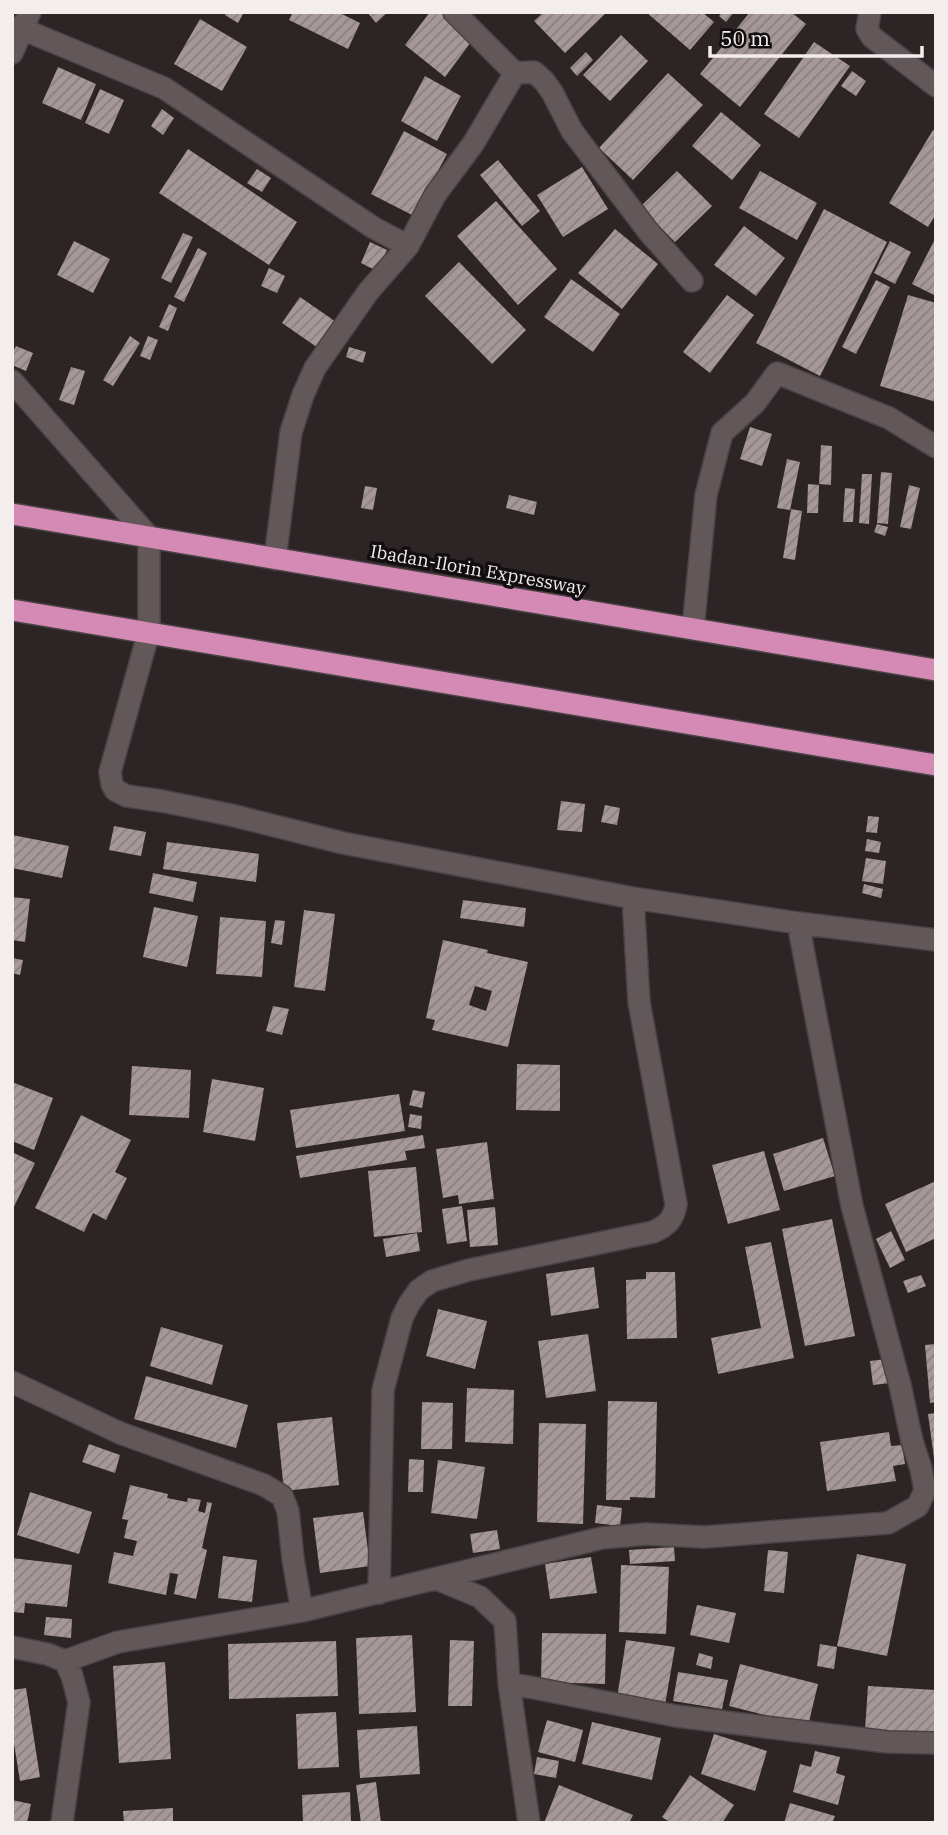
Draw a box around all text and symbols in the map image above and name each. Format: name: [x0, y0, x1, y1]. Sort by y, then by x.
scale bar: [710, 14, 922, 58]
text: 50 m: [720, 24, 770, 52]
street label: Ibadan-Ilorin Expressway: [369, 539, 588, 600]

